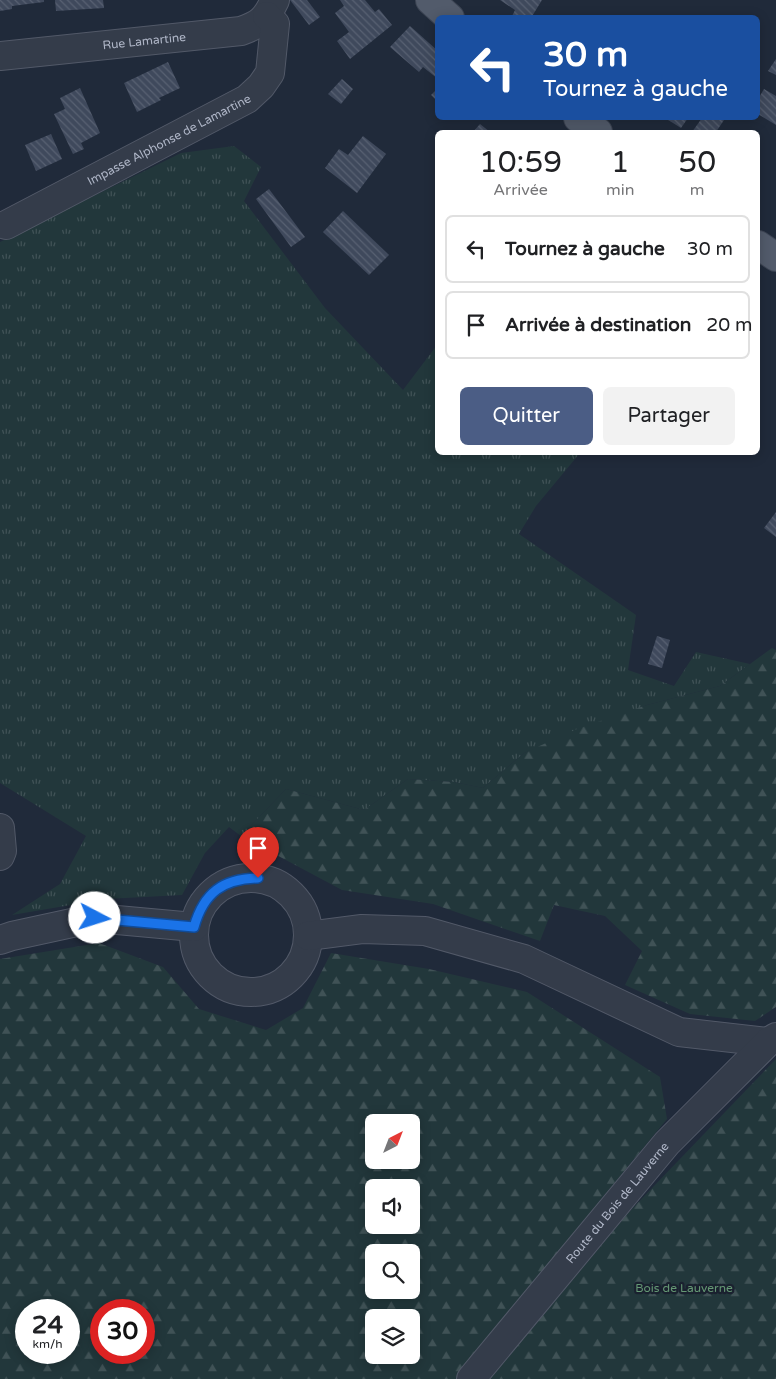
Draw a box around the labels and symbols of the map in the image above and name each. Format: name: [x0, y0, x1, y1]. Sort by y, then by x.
street label: Rue Lamartine: [102, 30, 187, 52]
street label: Impasse Alphonse de Lamartine: [85, 91, 253, 188]
pin: [237, 827, 279, 878]
position arrow: [68, 891, 120, 943]
north arrow: [365, 1114, 420, 1169]
street label: Route du Bois de Lauverne: [563, 1139, 672, 1266]
park label: Bois de Lauverne: [635, 1281, 733, 1295]
speed limit sign: 30: [90, 1299, 155, 1364]

